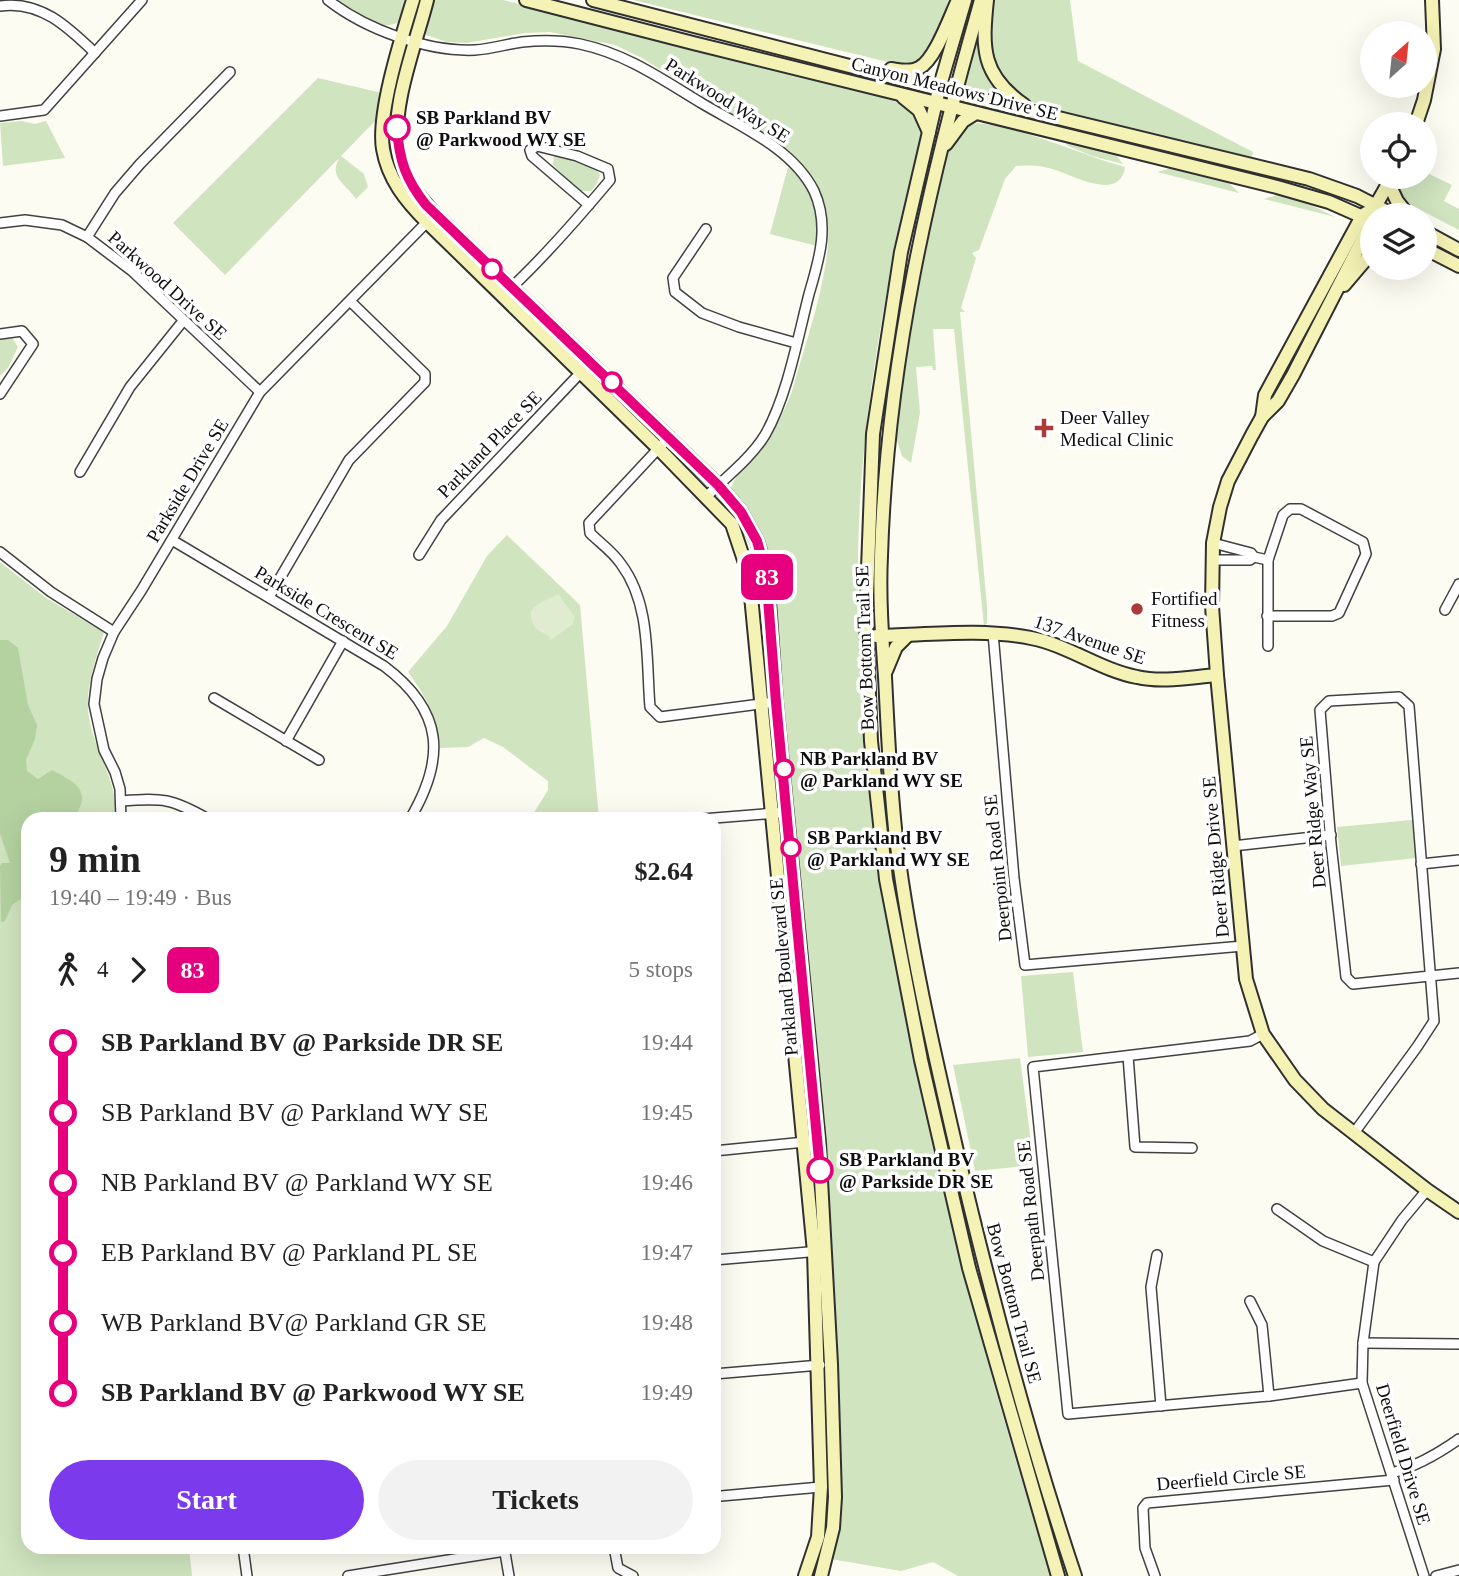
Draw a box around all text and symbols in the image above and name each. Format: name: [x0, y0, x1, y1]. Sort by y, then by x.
north arrow: [1360, 21, 1437, 98]
map controls: [1360, 21, 1437, 280]
street label: Canyon Meadows Drive SE: [849, 53, 1061, 124]
street label: Parkwood Way SE: [662, 54, 794, 147]
place label: SB Parkland BV @ Parkwood WY SE: [416, 107, 586, 150]
button: locate: [1360, 112, 1437, 189]
marker: SB Parkland BV @ Parkwood WY SE: [384, 115, 410, 141]
button: layers: [1360, 203, 1437, 280]
street label: Parkwood Drive SE: [104, 227, 231, 344]
unlabelled marker: [482, 259, 502, 279]
unlabelled marker: [602, 372, 622, 392]
street label: Parkland Place SE: [433, 387, 546, 502]
place label: Deer Valley Medical Clinic: [1060, 407, 1173, 450]
street label: Parkside Drive SE: [142, 415, 233, 546]
marker: Deer Valley Medical Clinic: [1034, 418, 1054, 438]
line badge: 83: [736, 554, 798, 600]
street label: Parkside Crescent SE: [251, 561, 402, 664]
text: 83: [755, 564, 779, 590]
street label: Bow Bottom Trail SE: [851, 565, 878, 731]
place label: Fortified Fitness: [1151, 588, 1218, 631]
marker: Fortified Fitness: [1129, 601, 1145, 617]
street label: 137 Avenue SE: [1031, 611, 1148, 668]
street label: Deer Ridge Way SE: [1295, 735, 1330, 889]
place label: NB Parkland BV @ Parkland WY SE: [800, 748, 963, 791]
marker: NB Parkland BV @ Parkland WY SE: [774, 759, 794, 779]
street label: Deer Ridge Drive SE: [1198, 775, 1233, 939]
street label: Deerpoint Road SE: [979, 793, 1016, 943]
place label: SB Parkland BV @ Parkland WY SE: [807, 827, 970, 870]
text: 9 min: [49, 838, 141, 880]
marker: SB Parkland BV @ Parkland WY SE: [781, 838, 801, 858]
text: $2.64: [635, 857, 693, 886]
street label: Parkland Boulevard SE: [765, 877, 802, 1057]
text: 19:40 – 19:49 · Bus: [49, 885, 232, 910]
icon: walk: [49, 951, 87, 989]
icon: forward: [119, 951, 157, 989]
text: 4: [97, 957, 109, 982]
text: 83: [181, 957, 205, 983]
text: 5 stops: [628, 957, 693, 982]
text: SB Parkland BV @ Parkside DR SE: [101, 1028, 503, 1057]
text: 19:44: [641, 1030, 693, 1055]
text: SB Parkland BV @ Parkland WY SE: [101, 1098, 488, 1127]
text: 19:45: [641, 1100, 693, 1125]
street label: Deerpath Road SE: [1013, 1140, 1048, 1282]
place label: SB Parkland BV @ Parkside DR SE: [839, 1149, 993, 1192]
marker: SB Parkland BV @ Parkside DR SE: [807, 1157, 833, 1183]
text: NB Parkland BV @ Parkland WY SE: [101, 1168, 493, 1197]
text: 19:46: [641, 1170, 693, 1195]
street label: Bow Bottom Trail SE: [983, 1221, 1046, 1386]
text: EB Parkland BV @ Parkland PL SE: [101, 1238, 477, 1267]
text: 19:47: [641, 1240, 693, 1265]
text: WB Parkland BV@ Parkland GR SE: [101, 1308, 487, 1337]
text: 19:48: [641, 1310, 693, 1335]
text: SB Parkland BV @ Parkwood WY SE: [101, 1378, 525, 1407]
text: 19:49: [641, 1380, 693, 1405]
street label: Deerfield Drive SE: [1372, 1381, 1435, 1527]
button: Start: [49, 1460, 364, 1540]
button: Tickets: [378, 1460, 693, 1540]
street label: Deerfield Circle SE: [1155, 1461, 1307, 1494]

